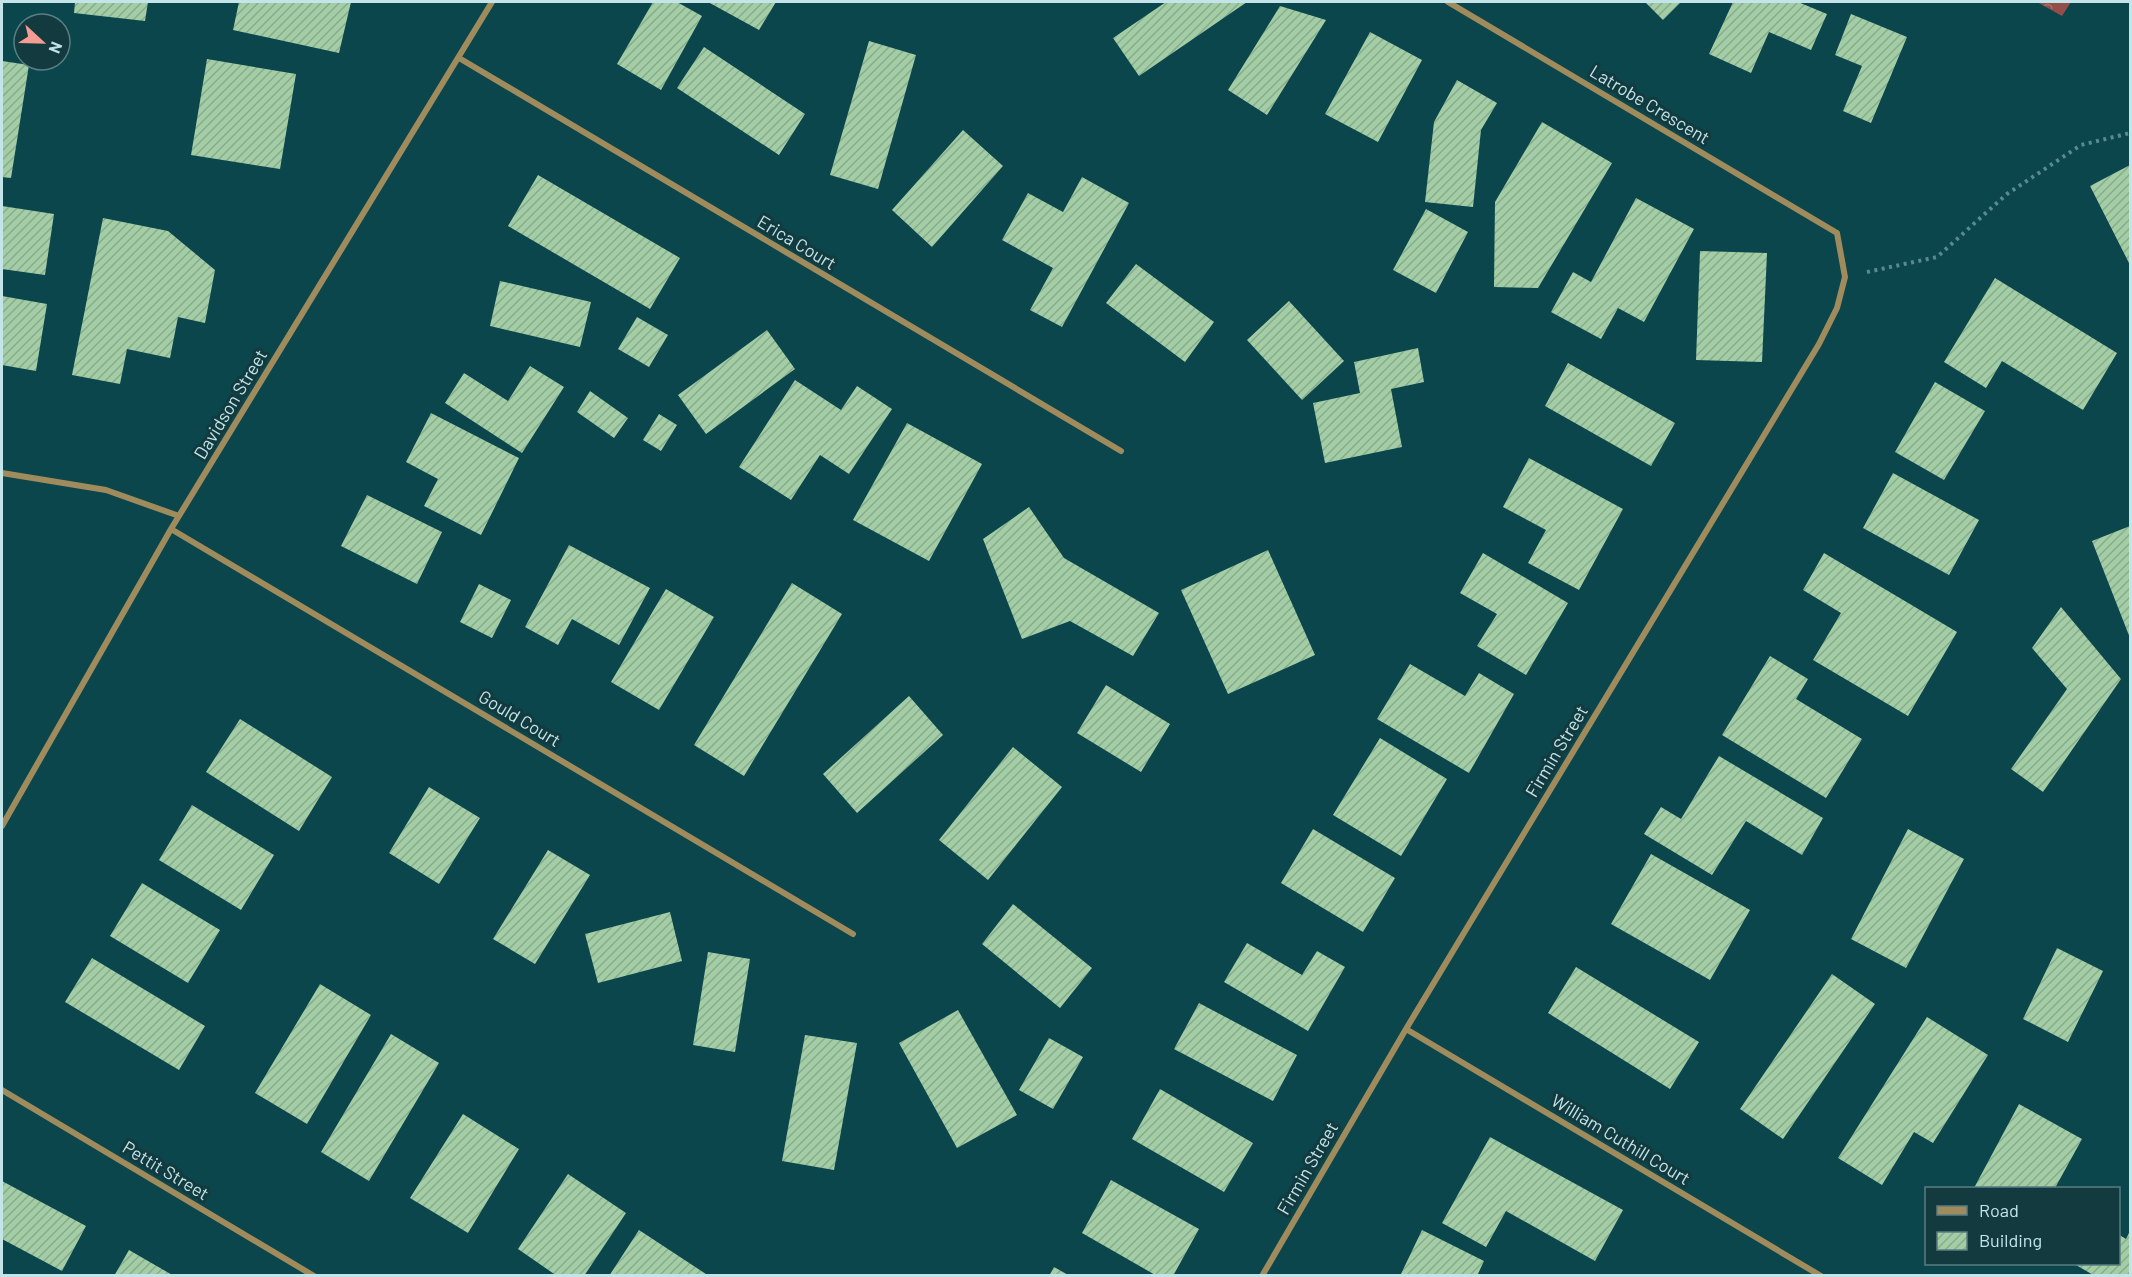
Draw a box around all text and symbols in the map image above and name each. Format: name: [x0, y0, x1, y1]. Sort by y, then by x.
north arrow: [12, 12, 72, 72]
text: N: [46, 39, 67, 56]
street label: Latrobe Crescent: [1586, 60, 1714, 148]
street label: Erica Court: [754, 210, 840, 274]
street label: Davidson Street: [189, 345, 271, 463]
street label: Gould Court: [475, 685, 565, 751]
street label: Firmin Street: [1520, 701, 1592, 801]
street label: William Cuthill Court: [1548, 1089, 1694, 1189]
street label: Firmin Street: [1272, 1118, 1342, 1218]
street label: Pettit Street: [119, 1136, 213, 1204]
legend: [1925, 1187, 2120, 1265]
text: Road: [1979, 1199, 2019, 1221]
text: Building: [1979, 1229, 2042, 1251]

